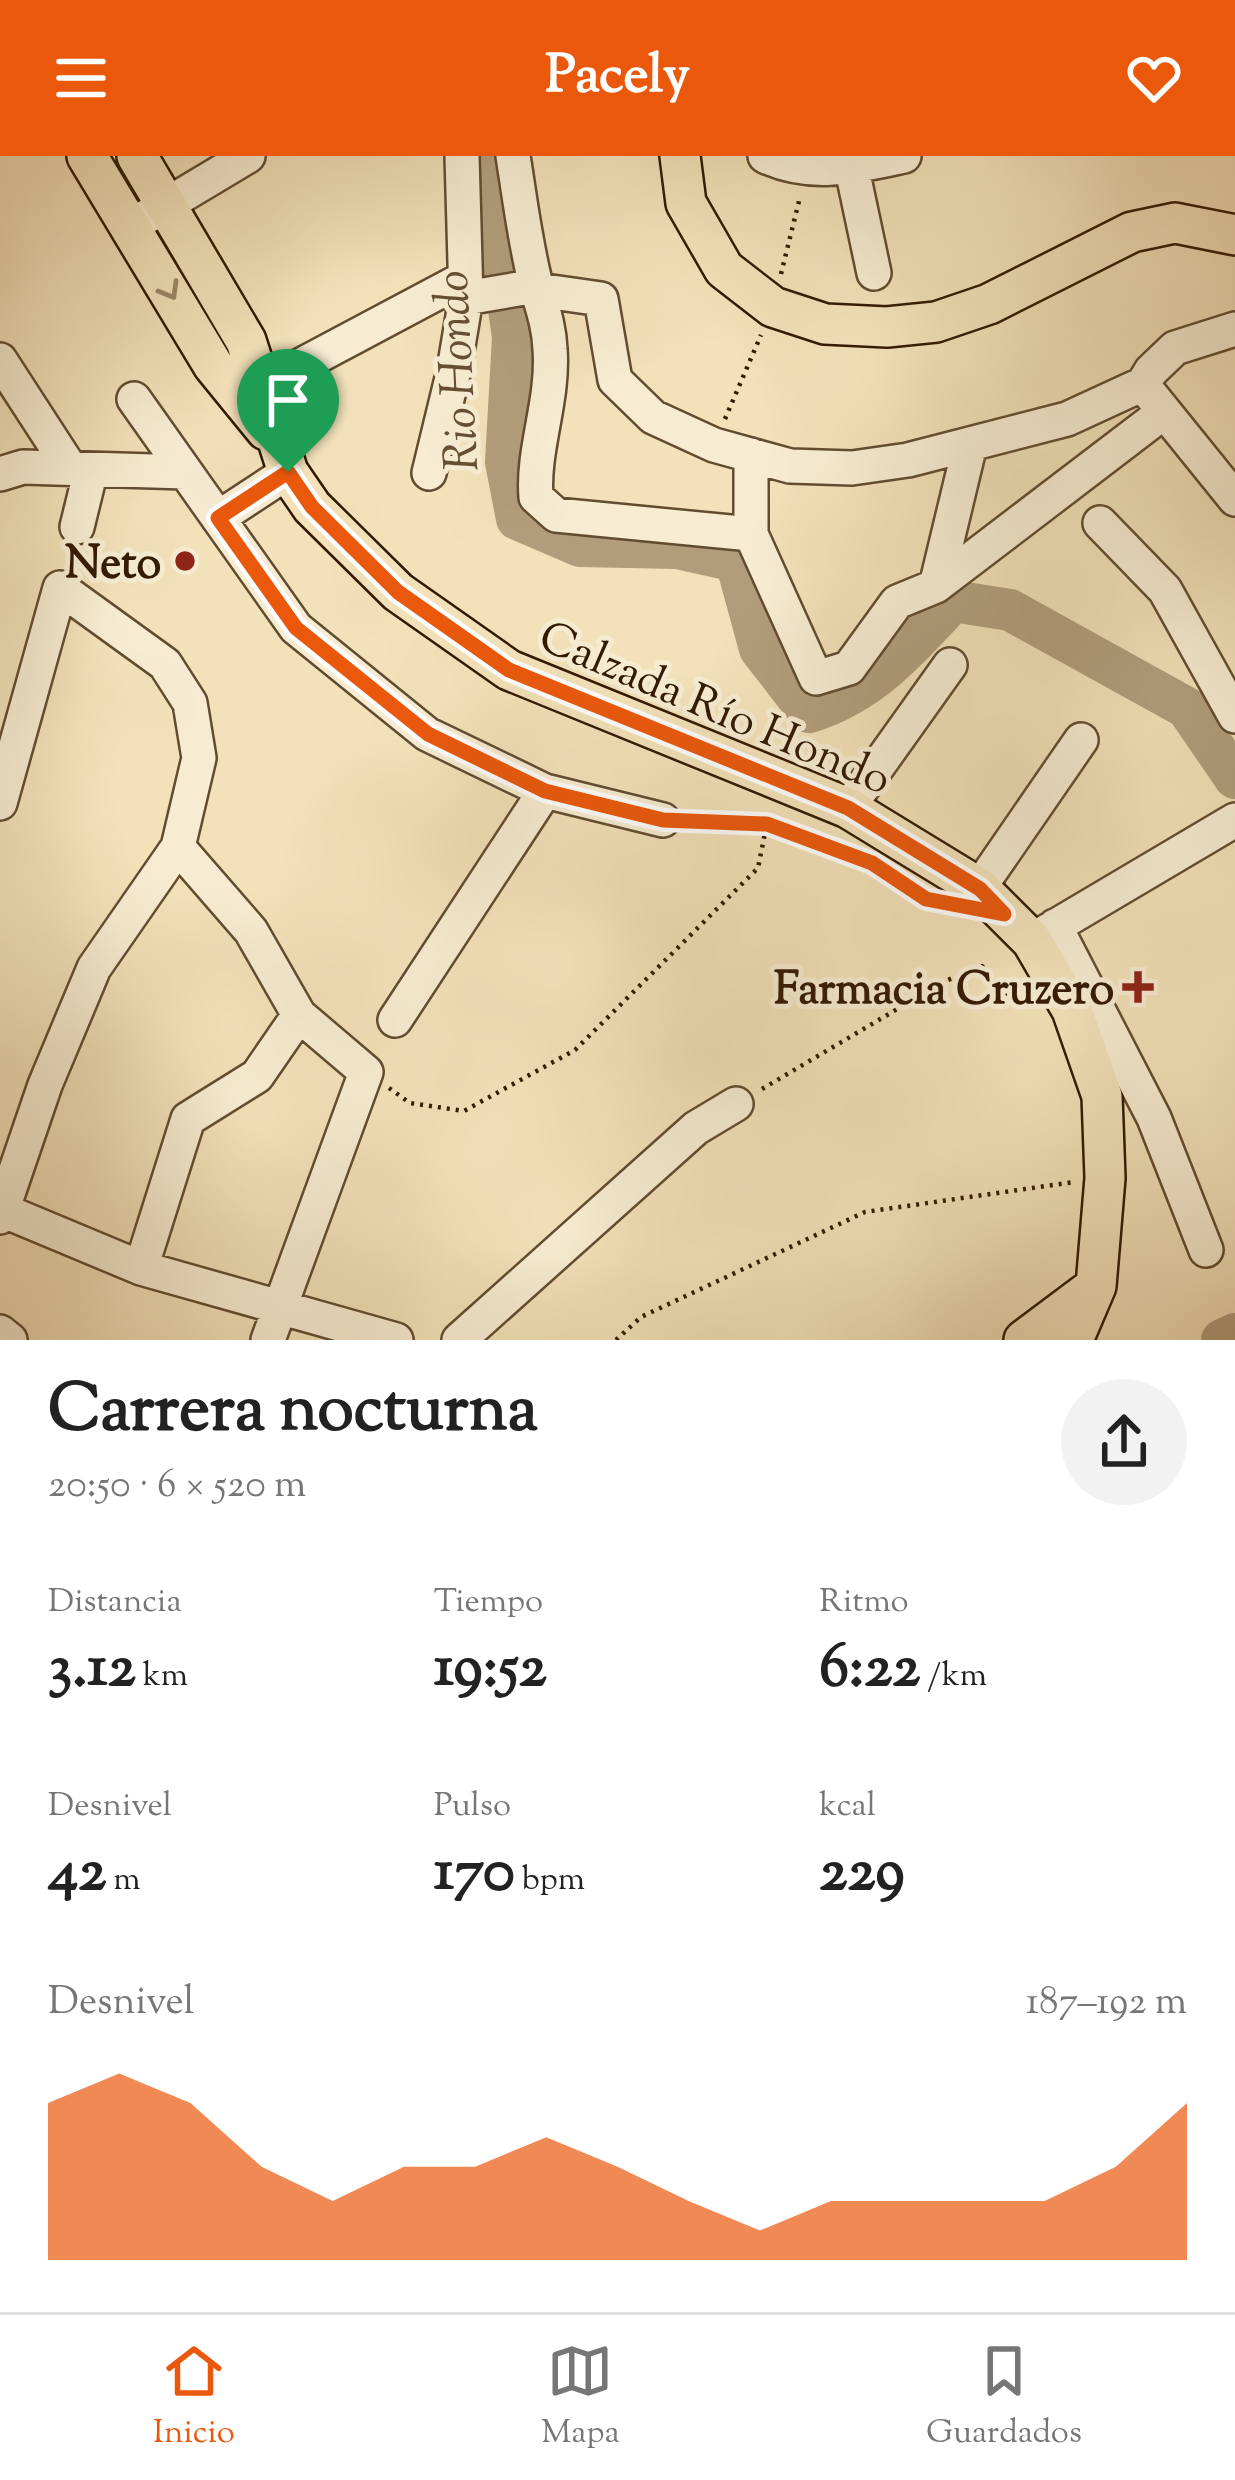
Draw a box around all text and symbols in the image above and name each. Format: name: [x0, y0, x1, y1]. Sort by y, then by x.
text: Pacely: [545, 39, 690, 117]
icon: menu: [48, 45, 114, 111]
icon: heart: [1121, 45, 1187, 111]
water label: Rio Hondo: [421, 269, 500, 473]
one-way arrow: [156, 278, 178, 300]
pin: [237, 349, 339, 472]
icon: arrive: [255, 367, 321, 433]
place label: Neto: [65, 534, 161, 599]
marker: Neto: [172, 548, 198, 574]
street label: Calzada Río Hondo: [528, 608, 900, 815]
place label: Farmacia Cruzero: [774, 960, 1114, 1025]
marker: Farmacia Cruzero: [1125, 974, 1151, 1000]
text: Carrera nocturna: [48, 1366, 538, 1461]
button: share: [1061, 1379, 1187, 1505]
text: 20:50 · 6 × 520 m: [48, 1459, 306, 1515]
text: Distancia: [48, 1579, 182, 1627]
text: Tiempo: [434, 1579, 543, 1627]
text: Ritmo: [819, 1579, 909, 1627]
text: 3.12: [48, 1627, 136, 1714]
text: 19:52: [434, 1627, 547, 1714]
text: 6:22: [819, 1627, 920, 1714]
text: km: [136, 1653, 188, 1701]
text: /km: [920, 1653, 987, 1701]
text: Desnivel: [48, 1783, 172, 1831]
text: Pulso: [434, 1783, 511, 1831]
text: kcal: [819, 1783, 876, 1831]
text: 42: [48, 1831, 106, 1918]
text: 170: [434, 1831, 515, 1918]
text: 229: [819, 1831, 905, 1918]
text: m: [106, 1857, 141, 1905]
text: bpm: [515, 1857, 585, 1905]
text: Desnivel: [48, 1976, 194, 2032]
text: 187–192 m: [1026, 1976, 1187, 2032]
tab: Inicio: [153, 2338, 235, 2458]
tab: Mapa: [541, 2338, 620, 2458]
tab: Guardados: [926, 2338, 1082, 2458]

